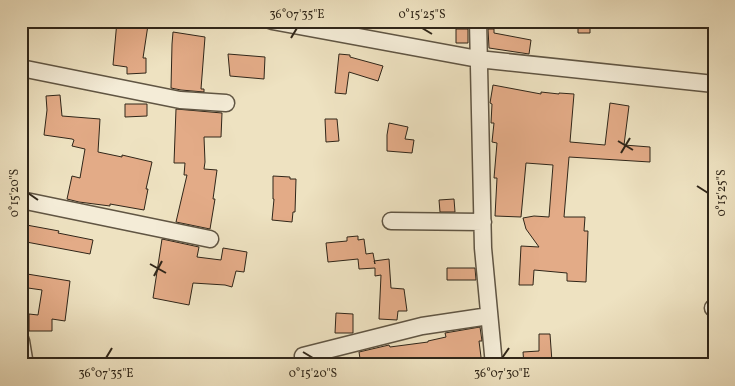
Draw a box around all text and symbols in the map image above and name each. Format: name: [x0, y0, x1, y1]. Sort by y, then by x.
text: 36°07'35"E: [269, 7, 325, 23]
text: 0°15'25"S: [398, 7, 446, 23]
text: 0°15'20"S: [7, 169, 23, 217]
text: 0°15'25"S: [714, 169, 730, 217]
text: 36°07'35"E: [78, 366, 134, 382]
text: 0°15'20"S: [289, 366, 337, 382]
text: 36°07'30"E: [474, 366, 530, 382]

